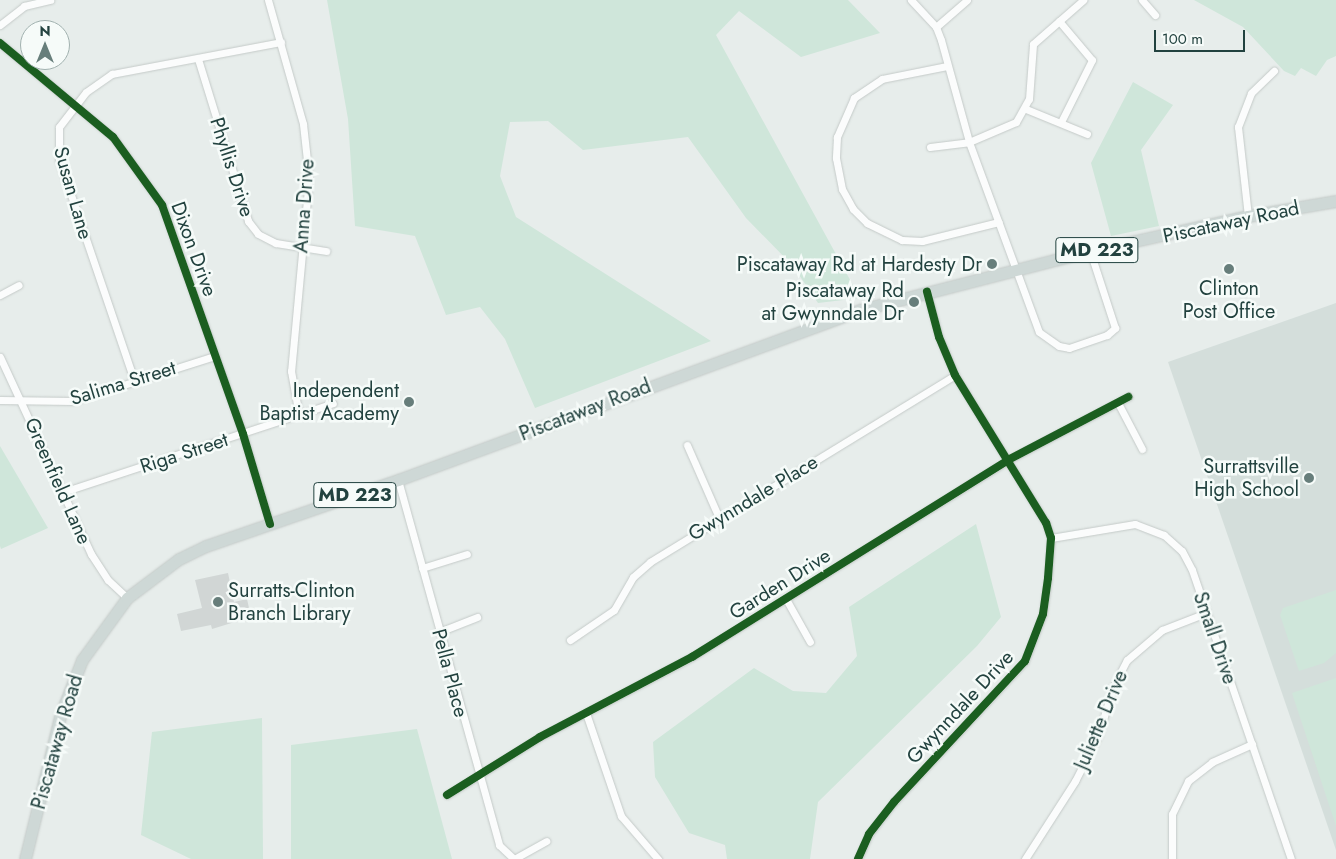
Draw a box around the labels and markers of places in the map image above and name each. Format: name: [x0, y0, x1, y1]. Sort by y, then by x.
place label: Piscataway Rd at Hardesty Dr: [737, 252, 982, 276]
marker: Piscataway Rd at Hardesty Dr: [986, 258, 998, 270]
marker: Clinton Post Office: [1223, 263, 1235, 275]
place label: Clinton Post Office: [1183, 277, 1275, 324]
place label: Piscataway Rd at Gwynndale Dr: [761, 278, 904, 325]
marker: Piscataway Rd at Gwynndale Dr: [908, 296, 920, 308]
place label: Independent Baptist Academy: [260, 379, 399, 426]
marker: Independent Baptist Academy: [403, 396, 415, 408]
place label: Surrattsville High School: [1194, 454, 1299, 501]
marker: Surrattsville High School: [1303, 472, 1315, 484]
place label: Surratts-Clinton Branch Library: [228, 578, 355, 625]
marker: Surratts-Clinton Branch Library: [212, 596, 224, 608]

